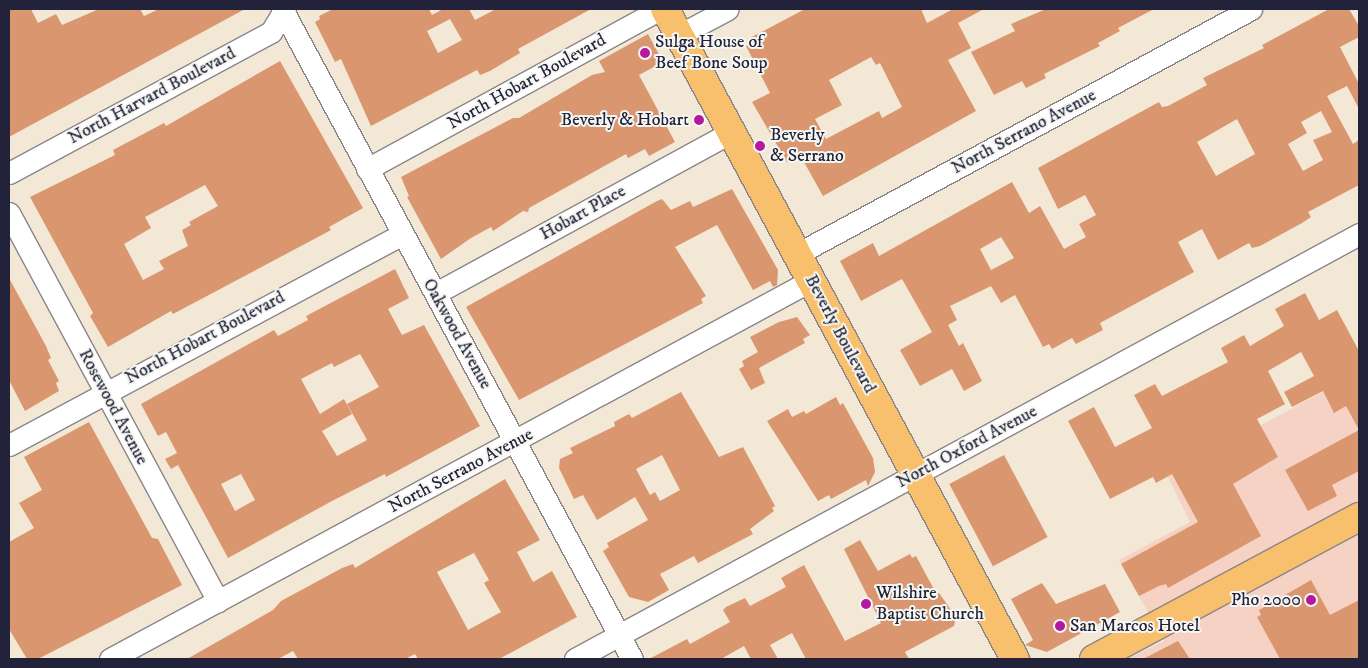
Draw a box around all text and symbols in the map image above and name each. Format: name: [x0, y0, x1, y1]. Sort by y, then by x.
street label: North Hobart Boulevard: [444, 29, 610, 135]
place label: Sulga House of Beef Bone Soup: [655, 32, 768, 74]
street label: North Harvard Boulevard: [65, 43, 239, 149]
marker: Sulga House of Beef Bone Soup: [639, 47, 651, 59]
street label: North Serrano Avenue: [948, 85, 1100, 179]
place label: Beverly & Hobart: [561, 109, 689, 131]
marker: Beverly & Hobart: [693, 114, 705, 126]
place label: Beverly & Serrano: [770, 125, 844, 168]
marker: Beverly & Serrano: [754, 140, 766, 152]
street label: Hobart Place: [536, 181, 630, 245]
street label: Beverly Boulevard: [800, 271, 880, 397]
street label: Oakwood Avenue: [418, 275, 496, 393]
street label: North Hobart Boulevard: [121, 287, 289, 389]
street label: Rosewood Avenue: [73, 345, 153, 469]
street label: North Oxford Avenue: [893, 401, 1041, 493]
street label: North Serrano Avenue: [385, 424, 537, 518]
place label: Wilshire Baptist Church: [876, 583, 984, 626]
place label: Pho 2000: [1231, 589, 1301, 611]
marker: Pho 2000: [1305, 594, 1317, 606]
marker: Wilshire Baptist Church: [860, 598, 872, 610]
place label: San Marcos Hotel: [1070, 615, 1200, 637]
marker: San Marcos Hotel: [1054, 620, 1066, 632]

